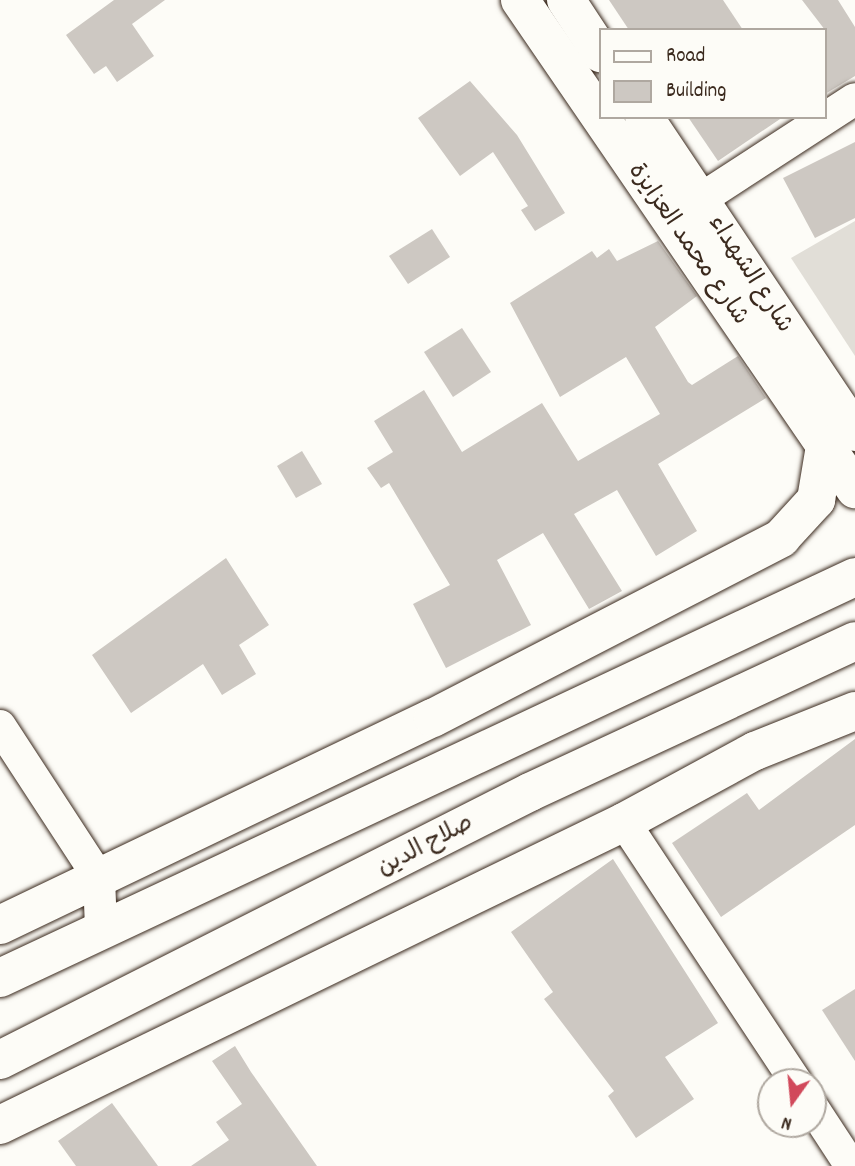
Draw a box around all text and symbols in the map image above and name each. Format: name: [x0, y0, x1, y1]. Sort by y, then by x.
legend: [600, 28, 827, 119]
text: Road: [666, 42, 705, 72]
text: Building: [666, 77, 726, 107]
street label: شارع محمد العزايزة: [620, 158, 754, 332]
street label: شارع الشهداء: [700, 211, 798, 339]
street label: صلاح الدين: [373, 810, 479, 884]
north arrow: [757, 1068, 827, 1138]
text: N: [779, 1108, 795, 1136]

